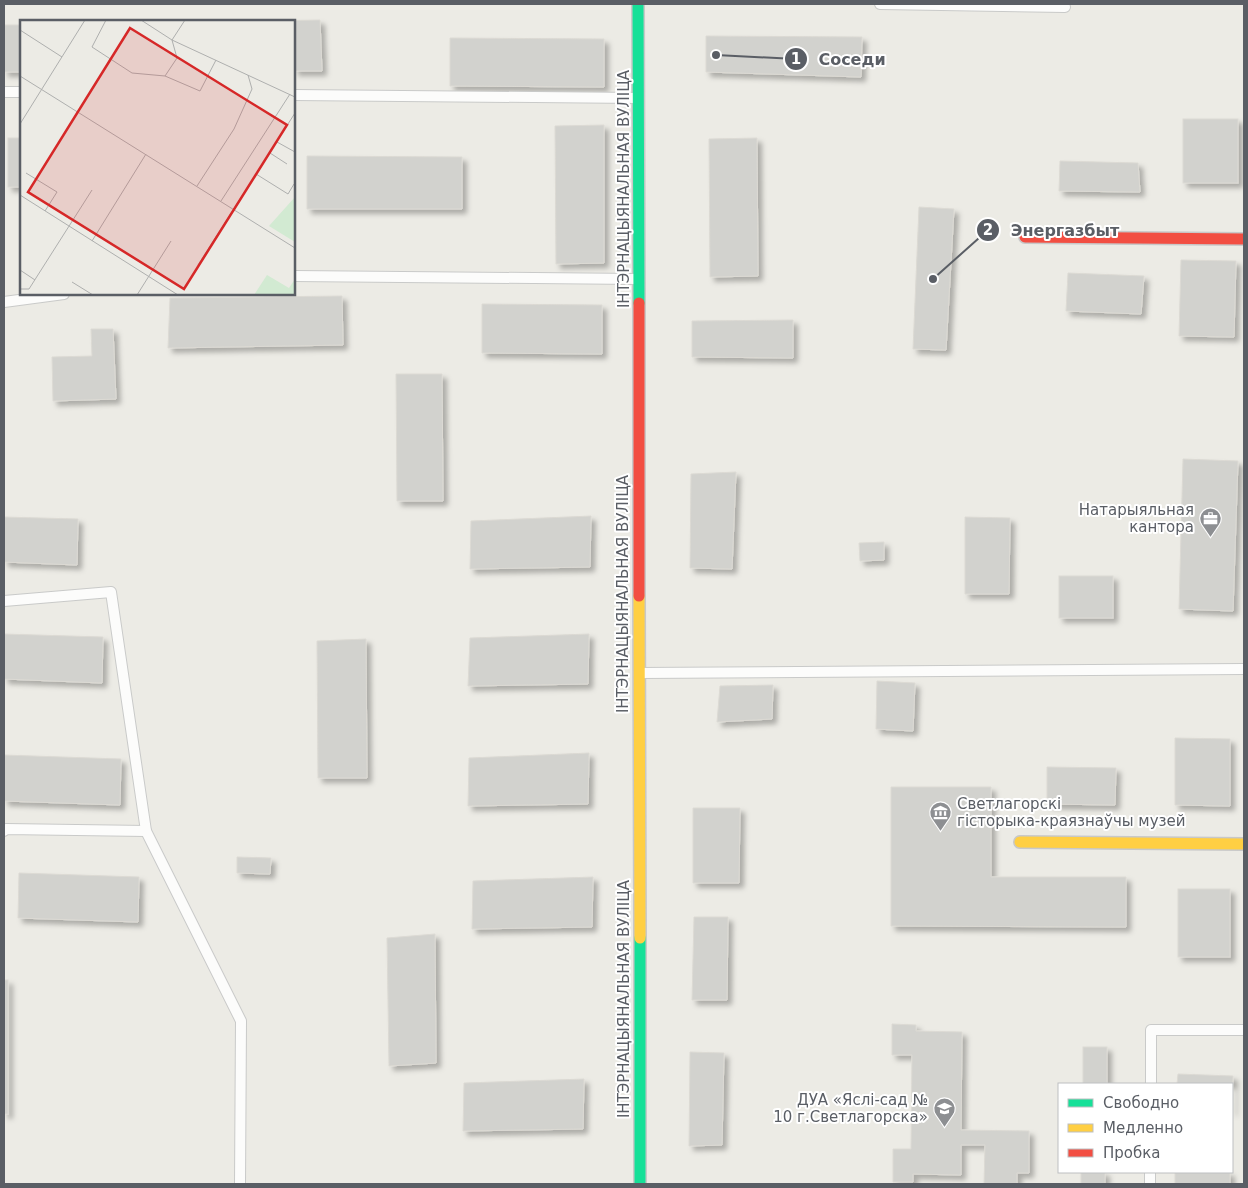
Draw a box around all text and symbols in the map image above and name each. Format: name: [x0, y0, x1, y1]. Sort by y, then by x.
inset map: [20, 20, 295, 295]
callout: Соседи: [784, 43, 896, 74]
text: 1: [791, 50, 801, 68]
text: Соседи: [818, 50, 886, 69]
street label: ІНТЭРНАЦЫЯНАЛЬНАЯ ВУЛІЦА: [615, 69, 633, 308]
callout: Энергазбыт: [976, 215, 1129, 246]
text: 2: [983, 221, 993, 239]
text: Энергазбыт: [1011, 221, 1120, 240]
street label: ІНТЭРНАЦЫЯНАЛЬНАЯ ВУЛІЦА: [614, 474, 632, 713]
place label: Натарыяльная кантора: [1079, 501, 1194, 536]
office icon: Натарыяльная кантора: [1198, 507, 1222, 538]
place label: Светлагорскі гісторыка-краязнаўчы музей: [957, 795, 1186, 830]
museum icon: Светлагорскі гісторыка-краязнаўчы музей: [929, 801, 953, 832]
street label: ІНТЭРНАЦЫЯНАЛЬНАЯ ВУЛІЦА: [615, 879, 633, 1118]
legend: [1058, 1083, 1233, 1173]
place label: ДУА «Яслі-сад № 10 г.Светлагорска»: [773, 1091, 928, 1126]
text: Свободно: [1103, 1094, 1179, 1112]
school or university icon: ДУА «Яслі-сад № 10 г.Светлагорска»: [932, 1097, 956, 1128]
text: Медленно: [1103, 1119, 1183, 1137]
text: Пробка: [1103, 1144, 1160, 1162]

